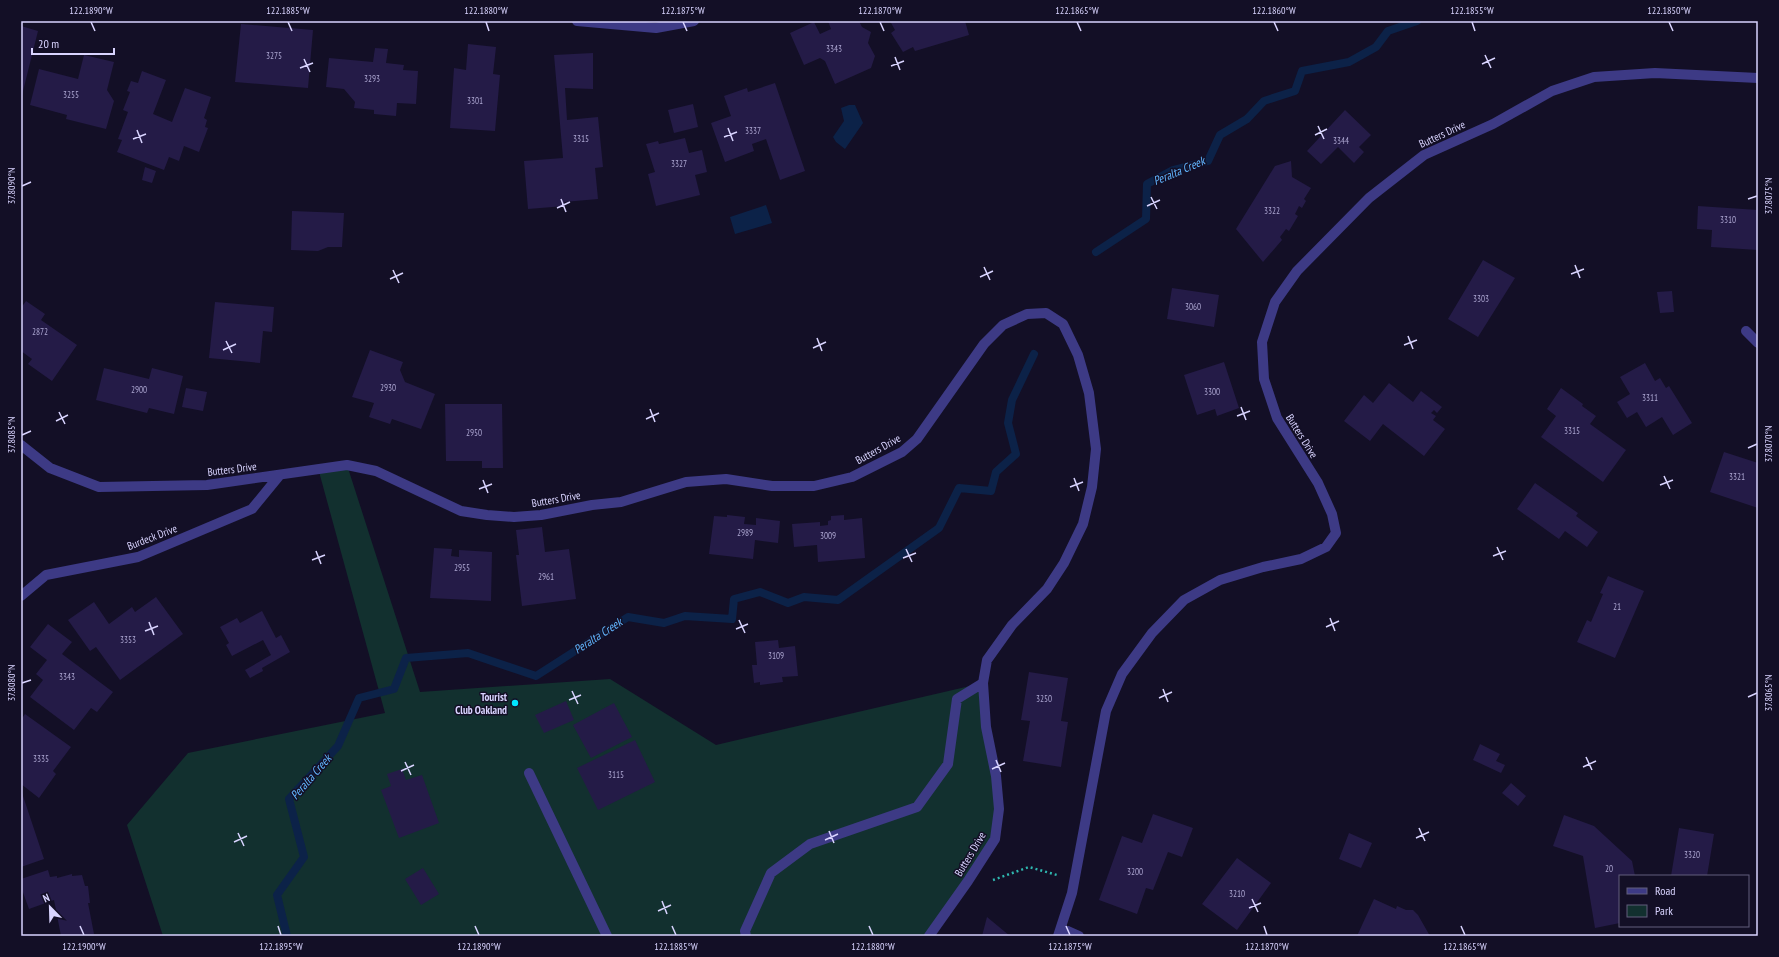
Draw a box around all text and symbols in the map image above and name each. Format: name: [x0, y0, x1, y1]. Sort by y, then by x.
text: 122.1890°W: [69, 4, 113, 17]
text: 122.1885°W: [266, 4, 310, 17]
text: 122.1880°W: [464, 4, 508, 17]
text: 122.1875°W: [661, 4, 705, 17]
text: 122.1870°W: [858, 4, 902, 17]
text: 122.1865°W: [1055, 4, 1099, 17]
text: 122.1860°W: [1252, 4, 1296, 17]
text: 122.1855°W: [1450, 4, 1494, 17]
text: 122.1850°W: [1647, 4, 1691, 17]
scale bar: [32, 30, 114, 56]
text: 20 m: [38, 36, 59, 51]
house number: 3343: [826, 43, 842, 54]
house number: 3275: [266, 50, 282, 61]
house number: 3293: [364, 73, 380, 84]
house number: 3255: [63, 89, 79, 100]
house number: 3301: [467, 95, 483, 106]
street label: Butters Drive: [1417, 117, 1468, 151]
house number: 3337: [745, 125, 761, 136]
house number: 3315: [573, 133, 589, 144]
house number: 3344: [1333, 135, 1349, 146]
water label: Peralta Creek: [1151, 152, 1208, 188]
house number: 3327: [671, 158, 687, 169]
text: 37.8090°N: [5, 168, 18, 204]
text: 37.8075°N: [1762, 178, 1775, 214]
house number: 3322: [1264, 205, 1280, 216]
house number: 3310: [1720, 214, 1736, 225]
house number: 3303: [1473, 293, 1489, 304]
house number: 3060: [1185, 301, 1201, 312]
house number: 2872: [32, 326, 48, 337]
house number: 2930: [380, 382, 396, 393]
house number: 2900: [131, 384, 147, 395]
house number: 3300: [1204, 386, 1220, 397]
house number: 3311: [1642, 392, 1658, 403]
street label: Butters Drive: [1283, 411, 1321, 461]
text: 37.8085°N: [5, 417, 18, 453]
house number: 3315: [1564, 425, 1580, 436]
text: 37.8070°N: [1762, 426, 1775, 462]
house number: 2950: [466, 427, 482, 438]
street label: Butters Drive: [853, 431, 903, 467]
street label: Butters Drive: [207, 459, 258, 479]
house number: 3321: [1729, 471, 1745, 482]
street label: Butters Drive: [530, 488, 582, 510]
street label: Burdeck Drive: [125, 521, 179, 553]
house number: 2989: [737, 527, 753, 538]
house number: 3009: [820, 530, 836, 541]
house number: 2955: [454, 562, 470, 573]
house number: 2961: [538, 571, 554, 582]
house number: 21: [1613, 601, 1621, 612]
water label: Peralta Creek: [571, 614, 626, 657]
house number: 3353: [120, 634, 136, 645]
house number: 3109: [768, 650, 784, 661]
text: 37.8080°N: [5, 665, 18, 701]
house number: 3343: [59, 671, 75, 682]
text: 37.8065°N: [1762, 675, 1775, 711]
place label: Tourist Club Oakland: [455, 690, 508, 717]
house number: 3250: [1036, 693, 1052, 704]
marker: Tourist Club Oakland: [510, 698, 520, 708]
water label: Peralta Creek: [287, 750, 335, 802]
house number: 3335: [33, 753, 49, 764]
house number: 3115: [608, 769, 624, 780]
street label: Butters Drive: [951, 829, 989, 879]
house number: 3320: [1684, 849, 1700, 860]
house number: 20: [1605, 863, 1613, 874]
house number: 3200: [1127, 866, 1143, 877]
legend: [1619, 875, 1749, 927]
text: Road: [1655, 883, 1675, 898]
north arrow: [30, 887, 70, 927]
house number: 3210: [1229, 888, 1245, 899]
text: N: [41, 890, 52, 905]
text: Park: [1655, 903, 1673, 918]
text: 122.1900°W: [62, 940, 106, 953]
text: 122.1895°W: [259, 940, 303, 953]
text: 122.1890°W: [457, 940, 501, 953]
text: 122.1885°W: [654, 940, 698, 953]
text: 122.1880°W: [851, 940, 895, 953]
text: 122.1875°W: [1048, 940, 1092, 953]
text: 122.1870°W: [1245, 940, 1289, 953]
text: 122.1865°W: [1443, 940, 1487, 953]

